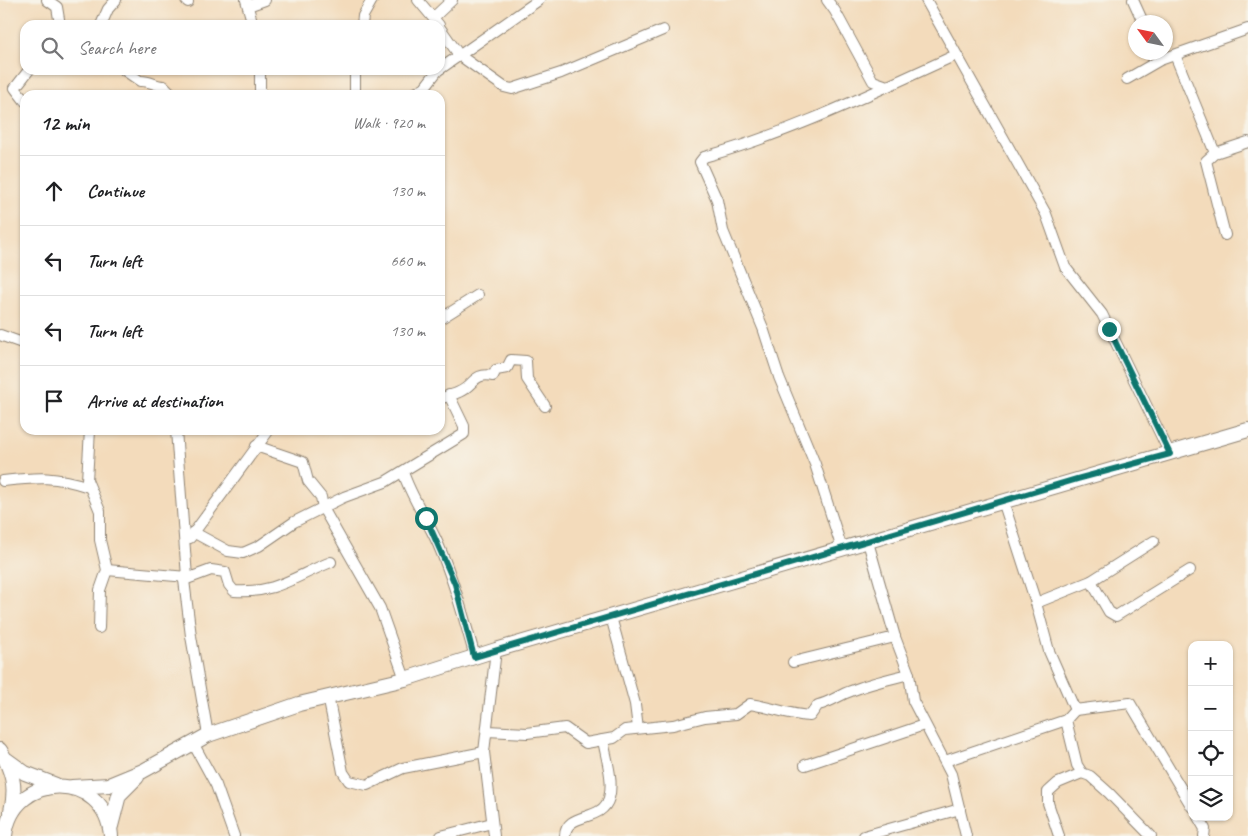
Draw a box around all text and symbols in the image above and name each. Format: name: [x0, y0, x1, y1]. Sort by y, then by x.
north arrow: [1128, 15, 1173, 60]
search box: [20, 20, 445, 75]
icon: search: [38, 34, 66, 62]
text: Search here: [78, 36, 155, 60]
text: 12 min: [40, 110, 90, 136]
text: Walk · 920 m: [353, 113, 425, 133]
icon: ahead: [40, 177, 68, 205]
text: Continue: [87, 179, 144, 203]
text: 130 m: [391, 181, 425, 201]
icon: left: [40, 247, 68, 275]
text: Turn left: [87, 249, 142, 273]
text: 660 m: [391, 251, 425, 271]
icon: left: [40, 317, 68, 345]
route end: [1098, 318, 1121, 341]
text: Turn left: [87, 319, 142, 343]
text: 130 m: [391, 321, 425, 341]
icon: arrive: [40, 387, 68, 415]
text: Arrive at destination: [87, 389, 223, 413]
route start: [415, 507, 438, 530]
map controls: [1188, 641, 1233, 821]
button: +: [1188, 641, 1233, 686]
button: −: [1188, 686, 1233, 731]
button: locate: [1188, 731, 1233, 776]
button: layers: [1188, 776, 1233, 821]

